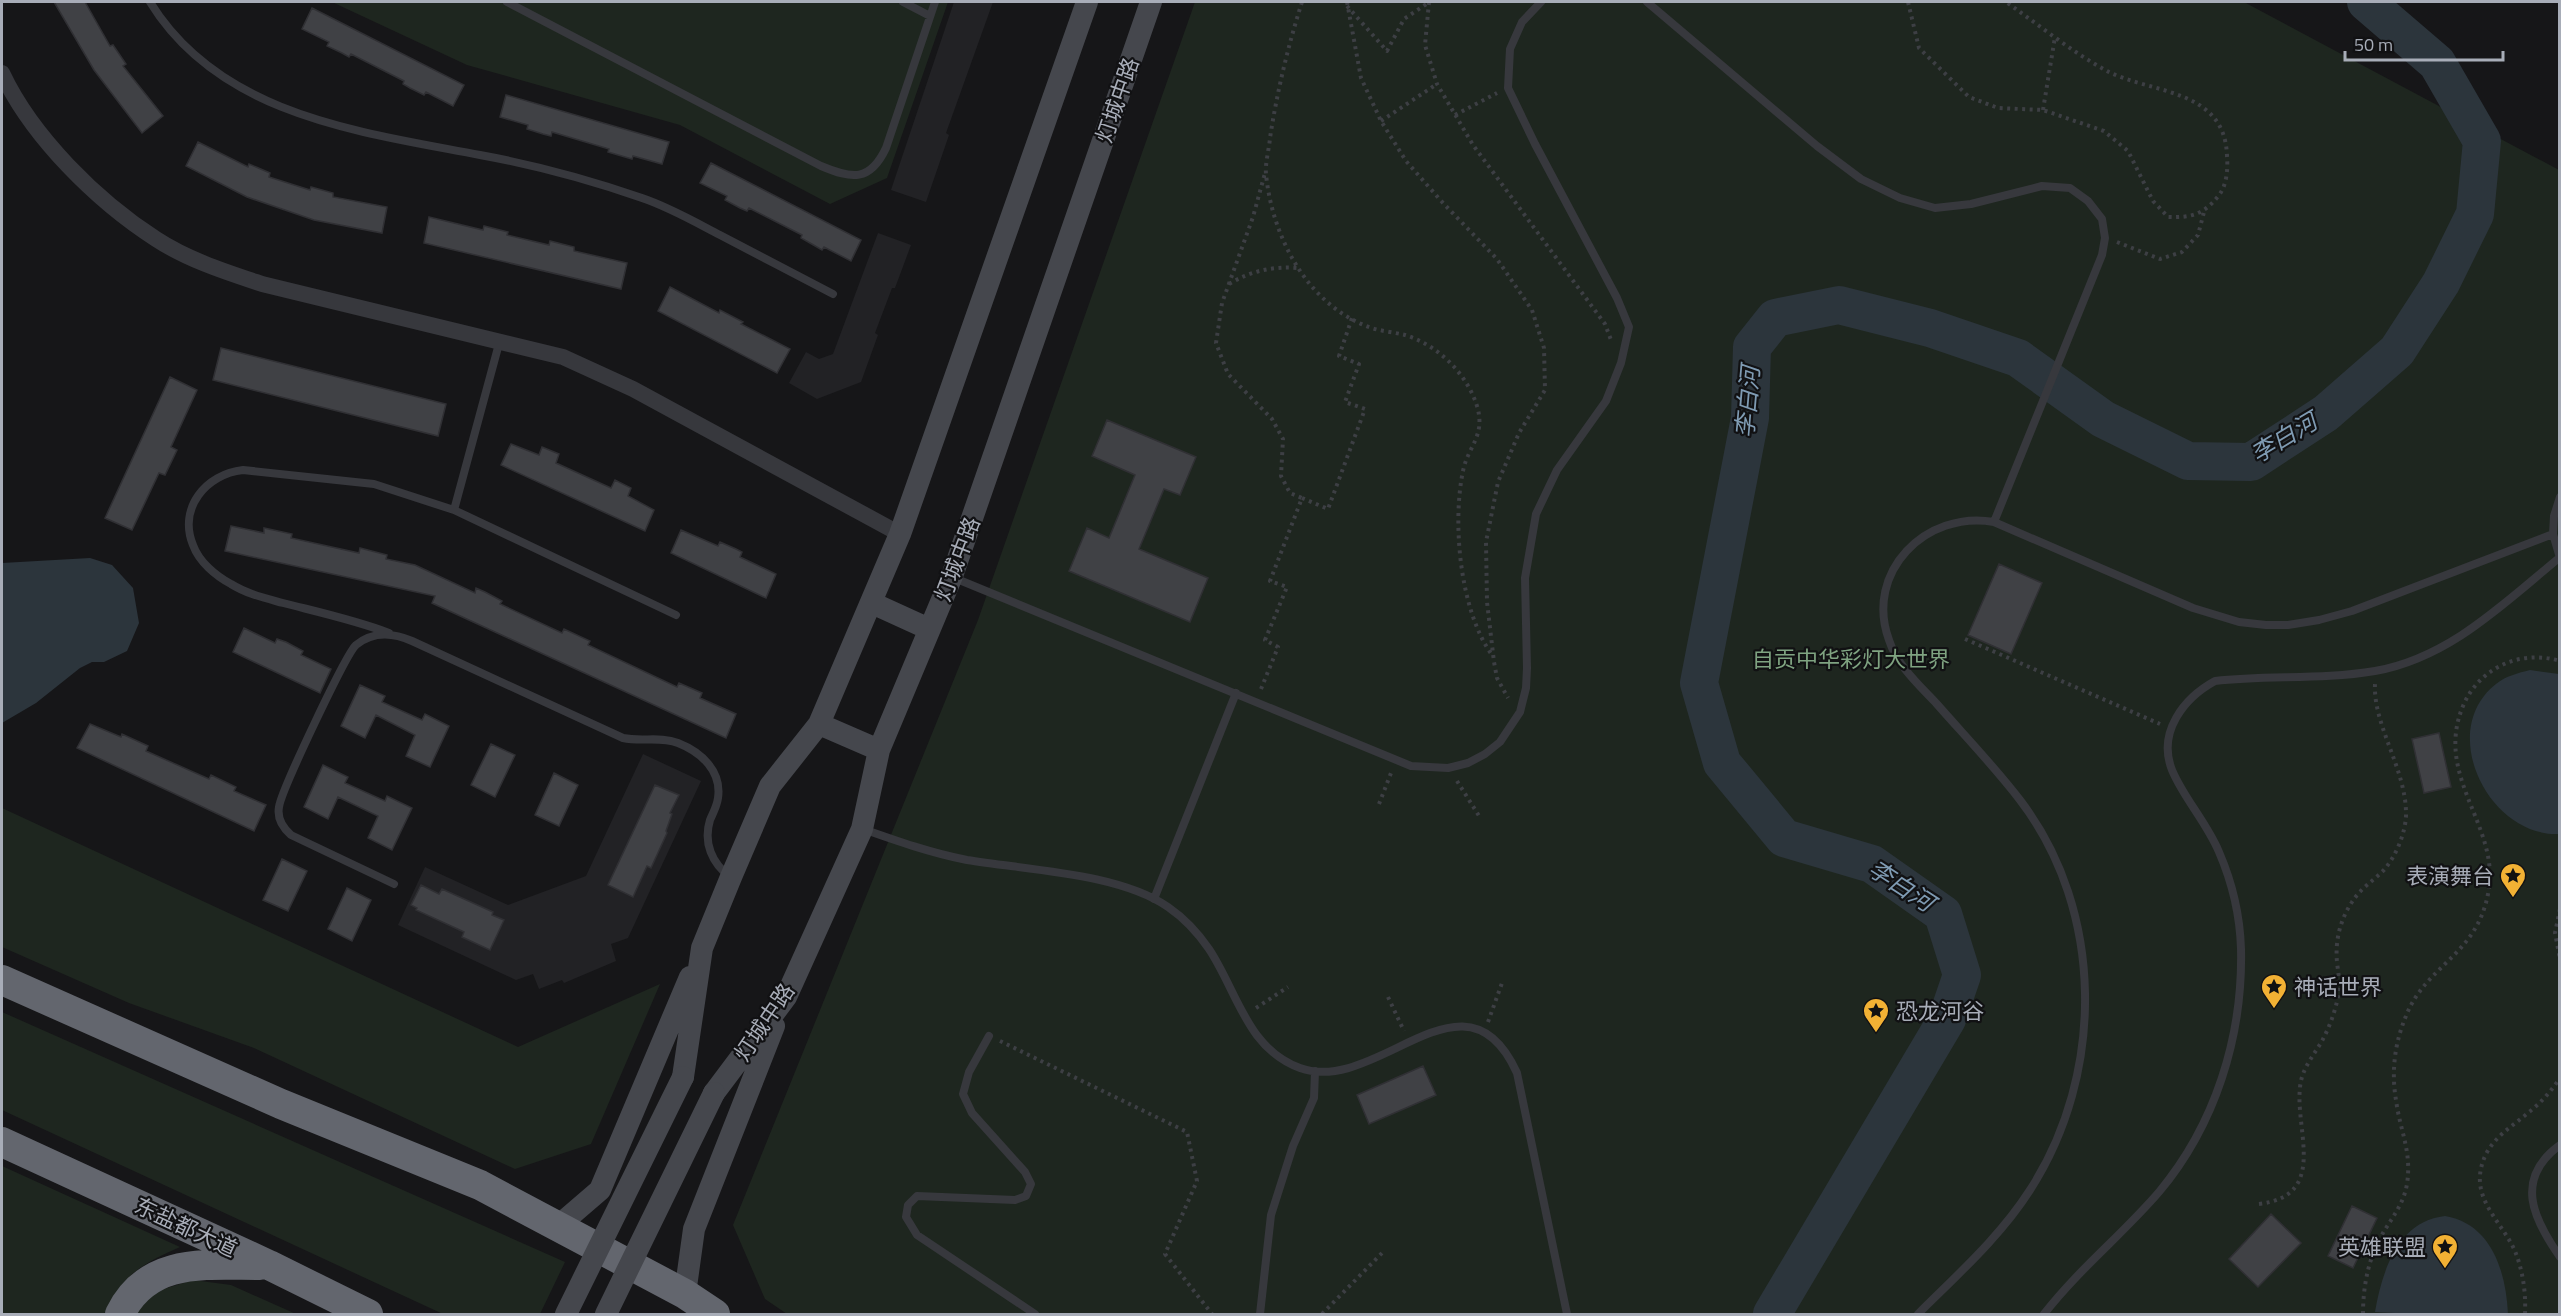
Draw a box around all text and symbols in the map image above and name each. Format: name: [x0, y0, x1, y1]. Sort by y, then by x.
scale bar: [2345, 24, 2502, 62]
text: 50 m: [2354, 31, 2393, 58]
street label: 灯城中路: [1087, 53, 1147, 147]
water label: 李白河: [1726, 360, 1768, 439]
water label: 李白河: [2243, 401, 2327, 471]
street label: 灯城中路: [925, 512, 989, 606]
park label: 自贡中华彩灯大世界: [1752, 642, 1950, 676]
water label: 李白河: [1862, 850, 1945, 922]
place label: 表演舞台: [2406, 859, 2494, 893]
place icon: 表演舞台: [2498, 861, 2528, 899]
place label: 神话世界: [2294, 970, 2382, 1004]
place icon: 神话世界: [2259, 972, 2289, 1010]
street label: 灯城中路: [725, 976, 803, 1068]
place label: 恐龙河谷: [1896, 994, 1984, 1028]
place icon: 恐龙河谷: [1861, 996, 1891, 1034]
street label: 东盐都大道: [129, 1188, 243, 1266]
place label: 英雄联盟: [2338, 1230, 2426, 1264]
place icon: 英雄联盟: [2430, 1232, 2460, 1270]

